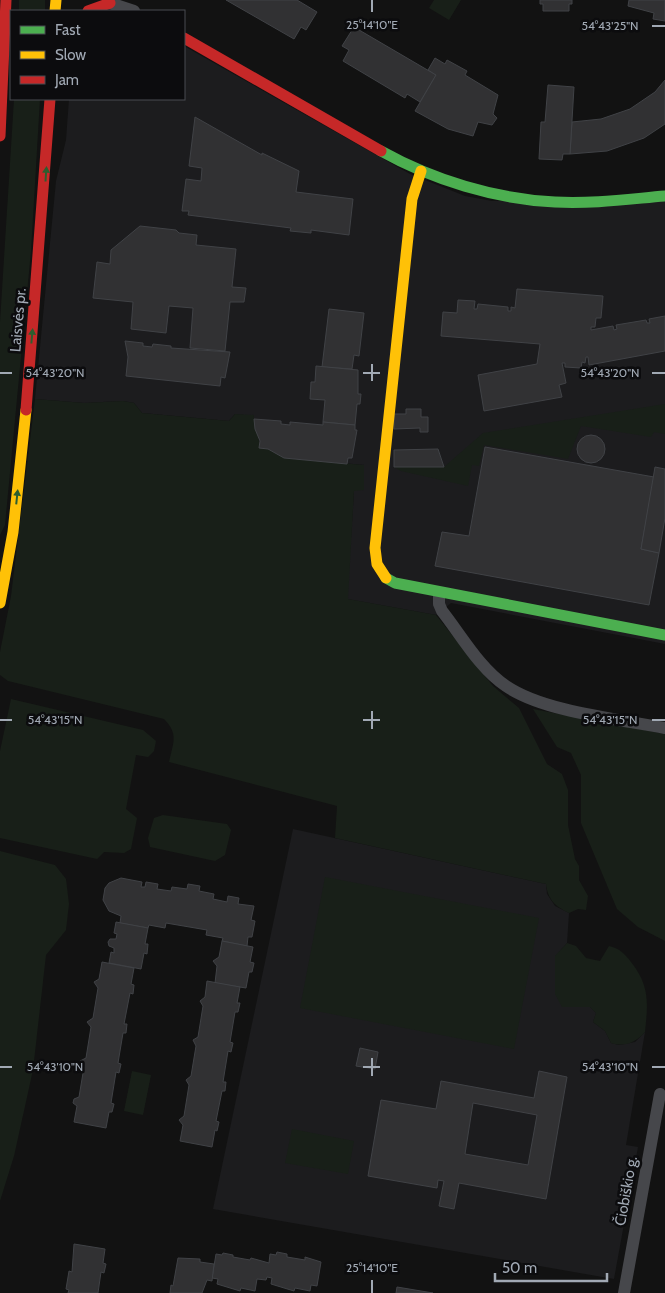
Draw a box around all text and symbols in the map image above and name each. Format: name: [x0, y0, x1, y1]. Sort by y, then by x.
legend: [10, 10, 185, 100]
text: 25°14'10"E: [346, 17, 398, 32]
text: 54°43'25"N: [581, 18, 639, 33]
text: Fast: [55, 21, 80, 39]
text: Slow: [55, 46, 86, 64]
text: Jam: [54, 71, 79, 89]
one-way arrow: [42, 165, 50, 181]
street label: Laisvės pr.: [6, 287, 30, 353]
one-way arrow: [28, 327, 36, 343]
text: 54°43'20"N: [26, 365, 84, 380]
text: 54°43'20"N: [581, 365, 639, 380]
one-way arrow: [13, 489, 21, 505]
text: 54°43'15"N: [28, 712, 82, 727]
text: 54°43'15"N: [583, 712, 637, 727]
text: 54°43'10"N: [27, 1059, 83, 1074]
text: 54°43'10"N: [582, 1059, 638, 1074]
street label: Čiobiškio g.: [610, 1155, 641, 1227]
scale bar: [495, 1250, 608, 1282]
text: 50 m: [502, 1259, 537, 1277]
text: 25°14'10"E: [346, 1260, 398, 1275]

